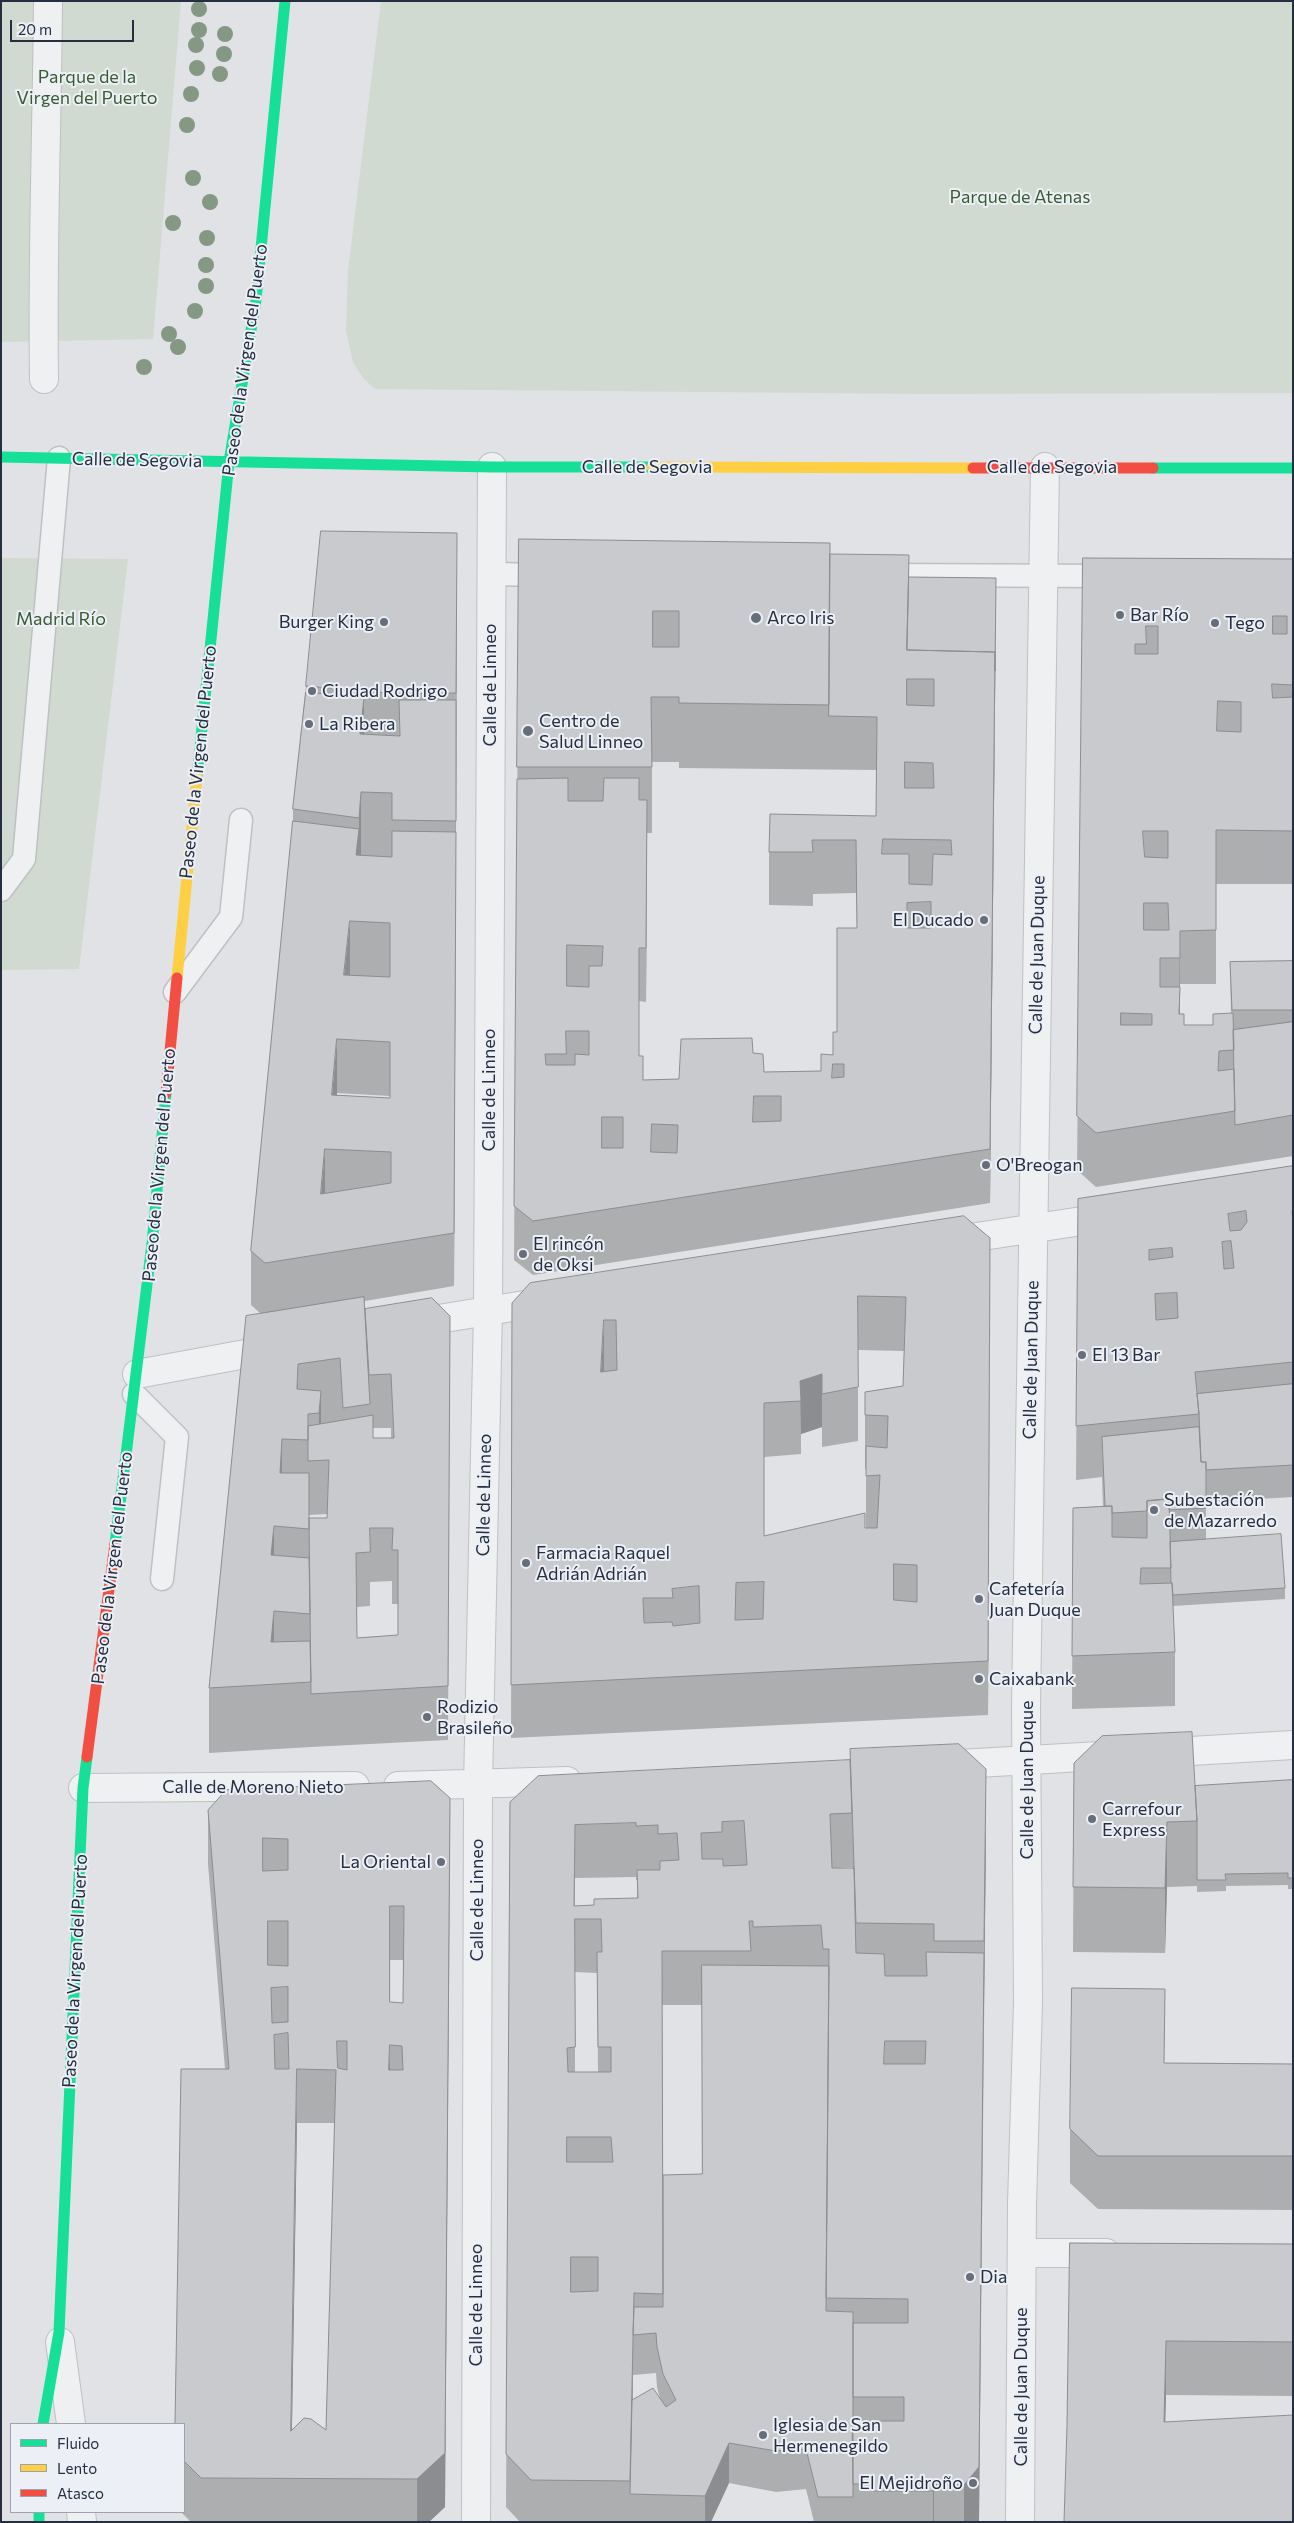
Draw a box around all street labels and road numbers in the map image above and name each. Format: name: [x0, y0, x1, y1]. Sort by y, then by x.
street label: Paseo de la Virgen del Puerto: [218, 242, 272, 478]
street label: Calle de Segovia: [72, 448, 202, 472]
street label: Calle de Segovia: [582, 456, 712, 478]
street label: Calle de Segovia: [987, 456, 1117, 478]
street label: Calle de Linneo: [479, 624, 501, 746]
street label: Paseo de la Virgen del Puerto: [175, 644, 221, 880]
street label: Calle de Juan Duque: [1025, 875, 1049, 1035]
street label: Calle de Linneo: [478, 1029, 500, 1151]
street label: Paseo de la Virgen del Puerto: [138, 1047, 180, 1283]
street label: Calle de Juan Duque: [1019, 1280, 1043, 1440]
street label: Calle de Linneo: [472, 1433, 496, 1557]
street label: Paseo de la Virgen del Puerto: [87, 1450, 137, 1686]
street label: Calle de Juan Duque: [1016, 1700, 1038, 1860]
street label: Calle de Moreno Nieto: [162, 1776, 344, 1798]
street label: Calle de Linneo: [466, 1839, 488, 1961]
street label: Paseo de la Virgen del Puerto: [58, 1853, 92, 2089]
street label: Calle de Linneo: [465, 2244, 487, 2366]
street label: Calle de Juan Duque: [1010, 2307, 1032, 2467]

